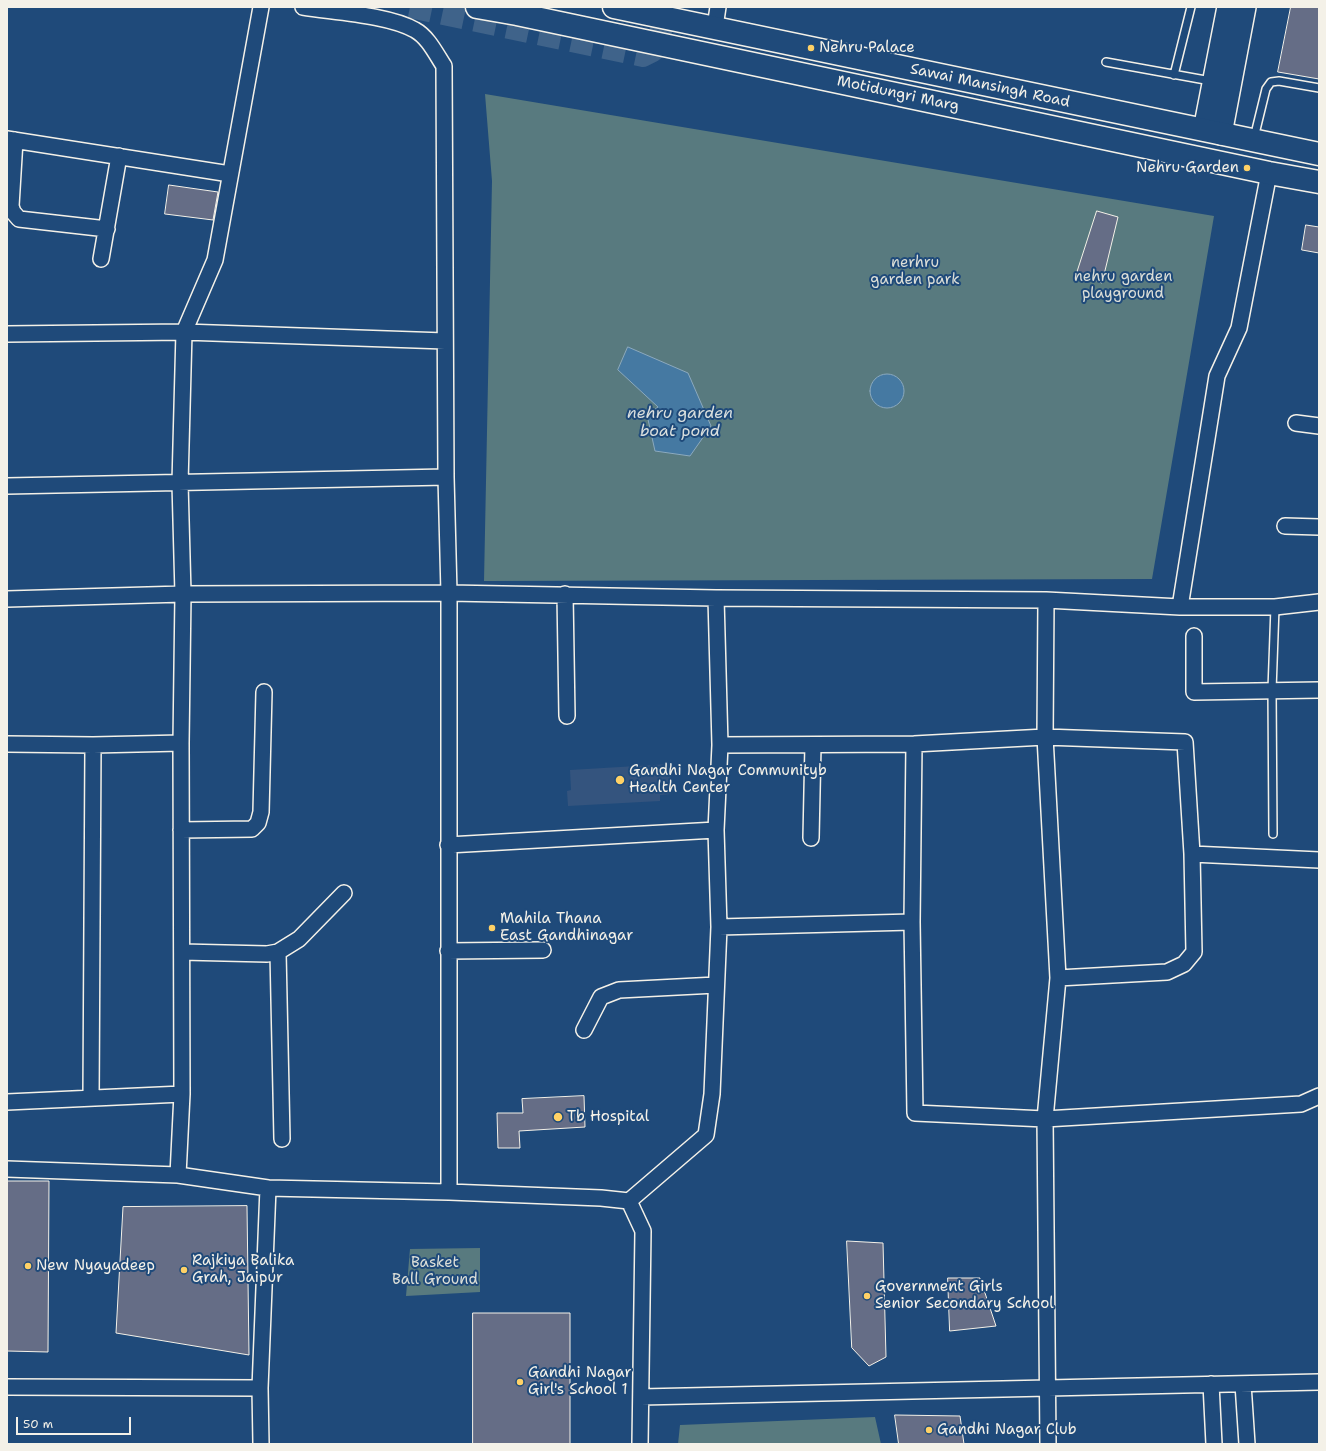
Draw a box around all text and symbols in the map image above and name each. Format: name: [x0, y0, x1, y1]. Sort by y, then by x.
place label: Nehru Palace: [819, 39, 915, 57]
marker: Nehru Palace: [806, 43, 816, 53]
street label: Sawai Mansingh Road: [908, 60, 1072, 112]
street label: Motidungri Marg: [835, 72, 961, 116]
place label: Nehru Garden: [1136, 159, 1239, 177]
marker: Nehru Garden: [1242, 163, 1252, 173]
park label: nerhru garden park: [870, 254, 960, 289]
park label: nehru garden playground: [1074, 268, 1172, 303]
water label: nehru garden boat pond: [627, 404, 733, 442]
place label: Gandhi Nagar Communityb Health Center: [629, 762, 827, 797]
marker: Gandhi Nagar Communityb Health Center: [614, 774, 626, 786]
place label: Mahila Thana East Gandhinagar: [500, 910, 633, 945]
marker: Mahila Thana East Gandhinagar: [487, 923, 497, 933]
place label: Tb Hospital: [567, 1108, 649, 1126]
marker: Tb Hospital: [552, 1111, 564, 1123]
place label: Rajkiya Balika Grah, Jaipur: [192, 1252, 294, 1287]
park label: Basket Ball Ground: [392, 1254, 478, 1289]
place label: New Nyayadeep: [36, 1257, 155, 1275]
marker: New Nyayadeep: [23, 1261, 33, 1271]
marker: Rajkiya Balika Grah, Jaipur: [179, 1265, 189, 1275]
place label: Government Girls Senior Secondary School: [875, 1278, 1054, 1313]
marker: Government Girls Senior Secondary School: [862, 1291, 872, 1301]
place label: Gandhi Nagar Girl's School 1: [528, 1364, 632, 1399]
marker: Gandhi Nagar Girl's School 1: [515, 1377, 525, 1387]
scale bar: [18, 1409, 133, 1435]
text: 50 m: [23, 1416, 53, 1432]
place label: Gandhi Nagar Club: [937, 1421, 1077, 1439]
marker: Gandhi Nagar Club: [924, 1425, 934, 1435]

